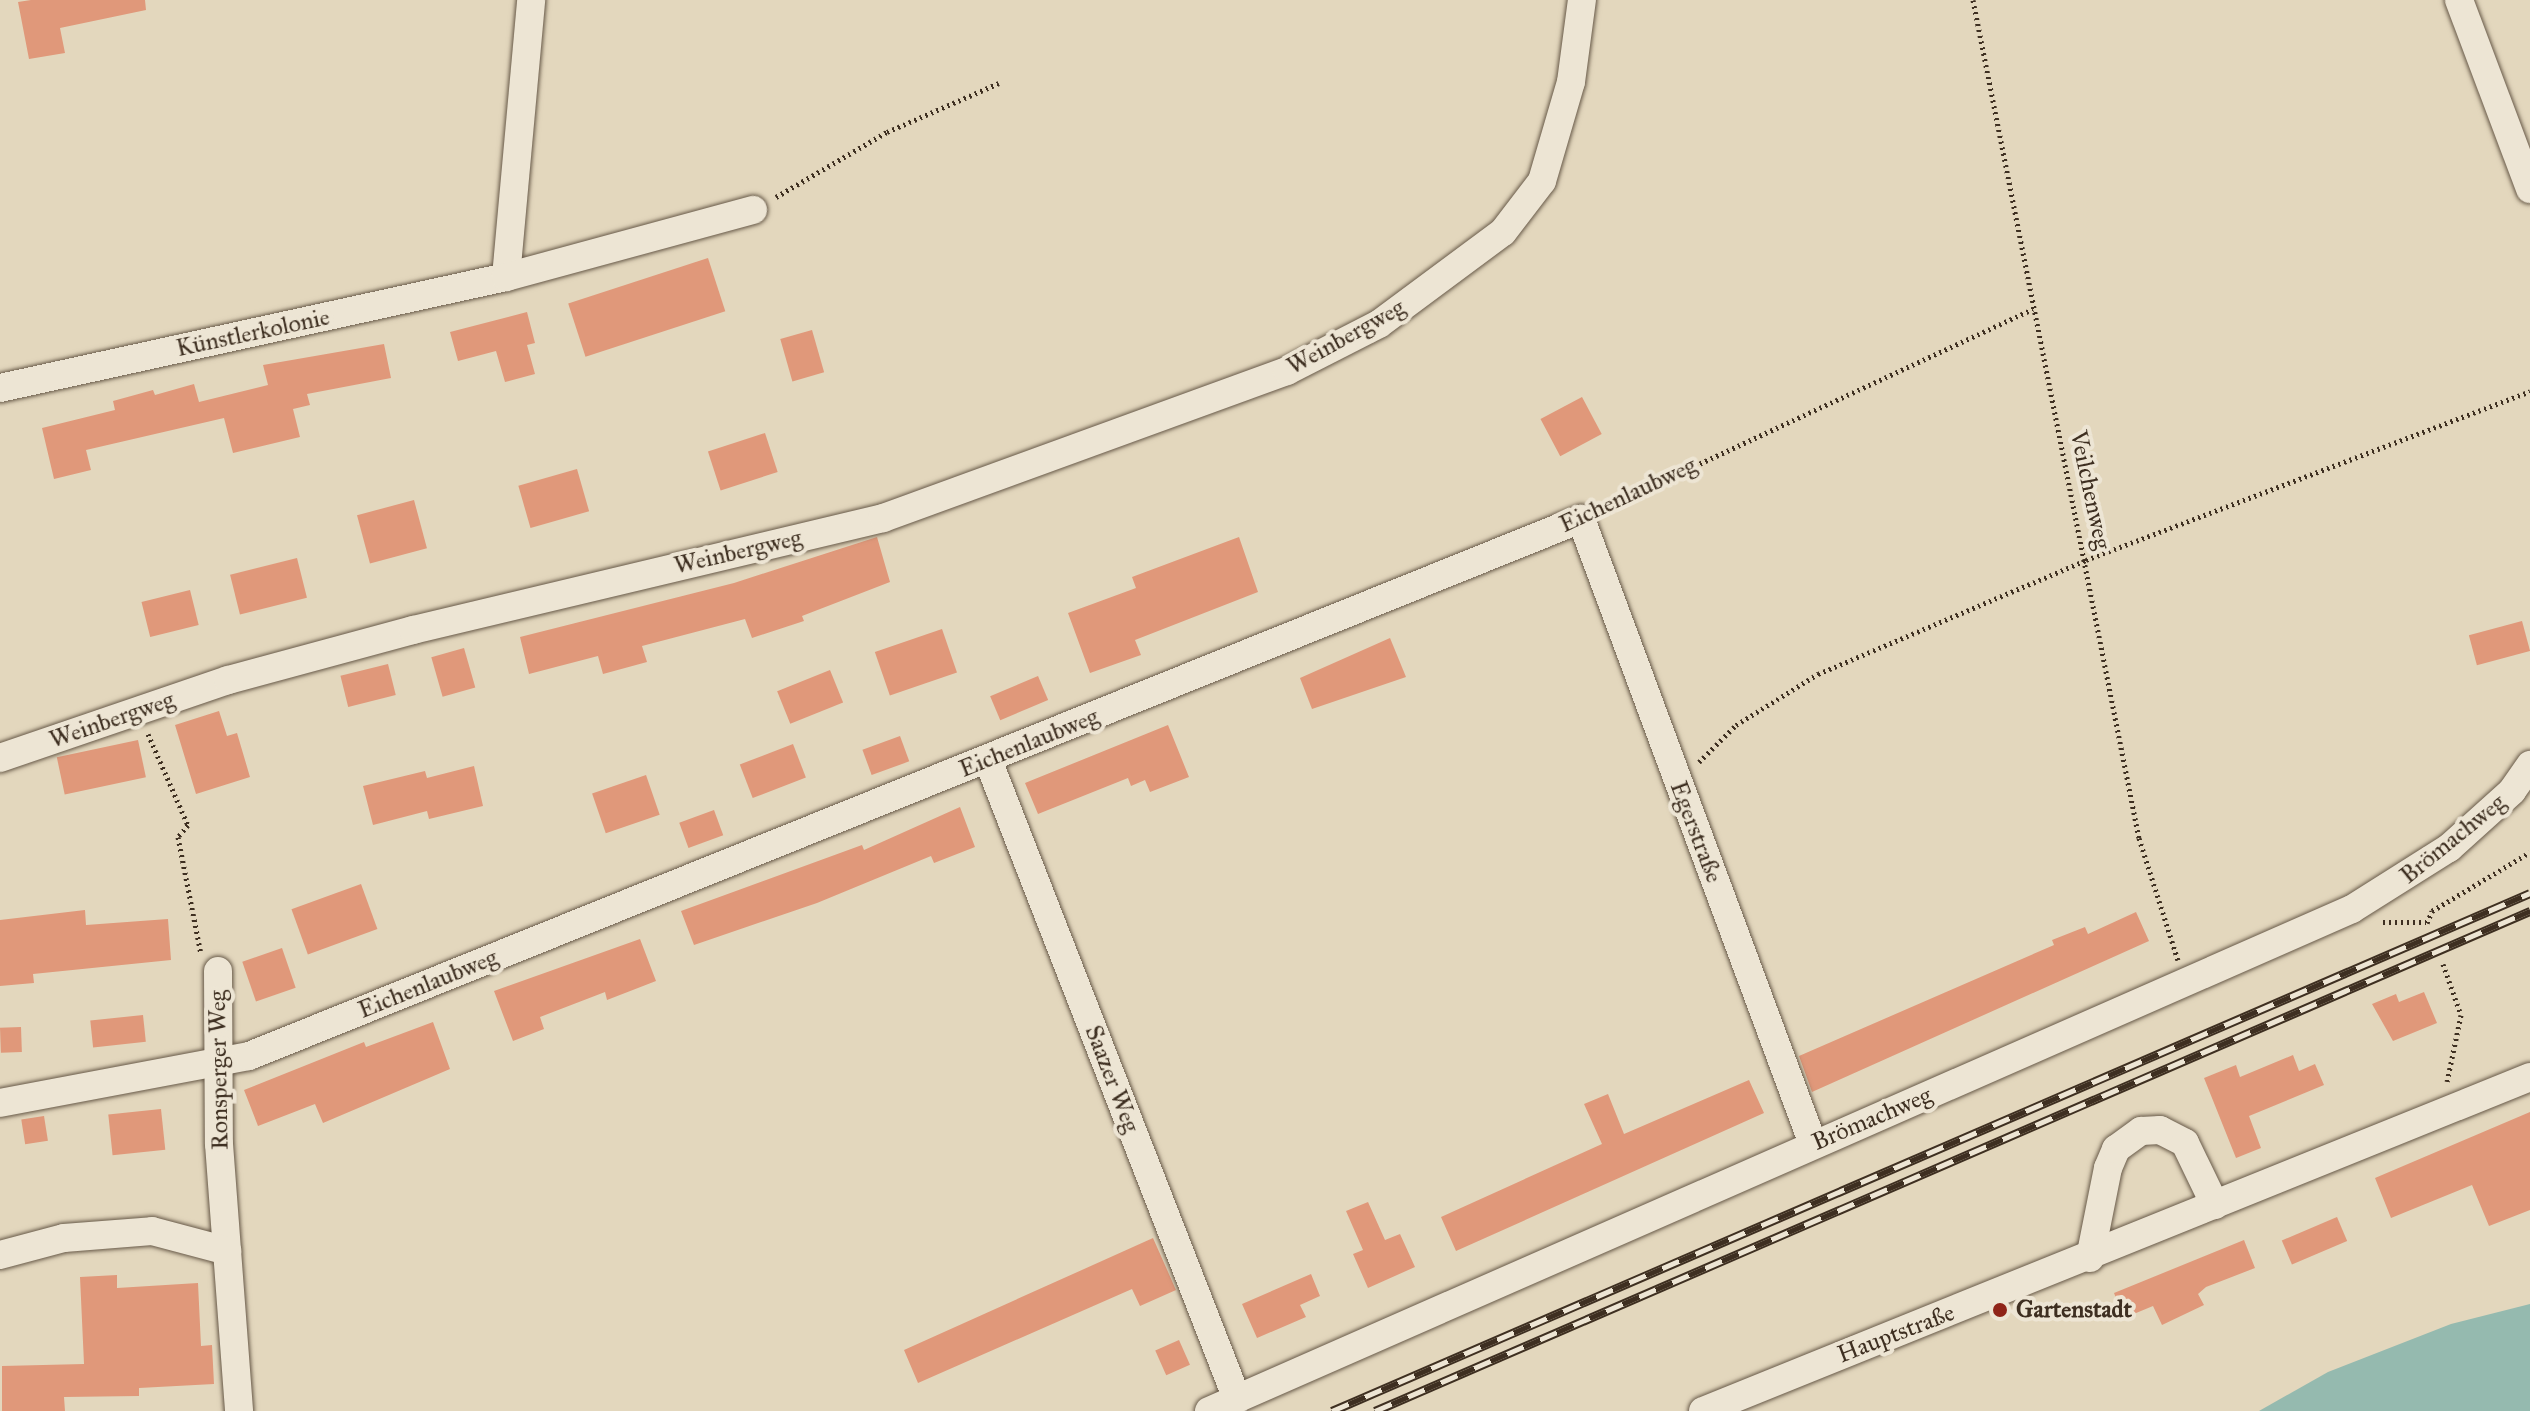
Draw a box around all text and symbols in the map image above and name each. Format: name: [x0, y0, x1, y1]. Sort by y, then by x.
street label: Weinbergweg: [1282, 293, 1410, 381]
street label: Künstlerkolonie: [174, 303, 332, 363]
street label: Veilchenweg: [2063, 428, 2117, 552]
street label: Eichenlaubweg: [1555, 451, 1701, 539]
street label: Weinbergweg: [671, 523, 805, 581]
street label: Weinbergweg: [46, 685, 178, 755]
street label: Eichenlaubweg: [955, 702, 1103, 784]
street label: Egerstraße: [1664, 777, 1728, 887]
street label: Brömachweg: [2395, 788, 2511, 890]
street label: Eichenlaubweg: [354, 943, 502, 1025]
street label: Ronsperger Weg: [203, 990, 235, 1150]
street label: Saazer Weg: [1078, 1021, 1146, 1137]
street label: Brömachweg: [1808, 1081, 1936, 1157]
place label: Gartenstadt: [2016, 1296, 2132, 1324]
street label: Hauptstraße: [1833, 1299, 1959, 1369]
marker: Gartenstadt: [1991, 1301, 2009, 1319]

